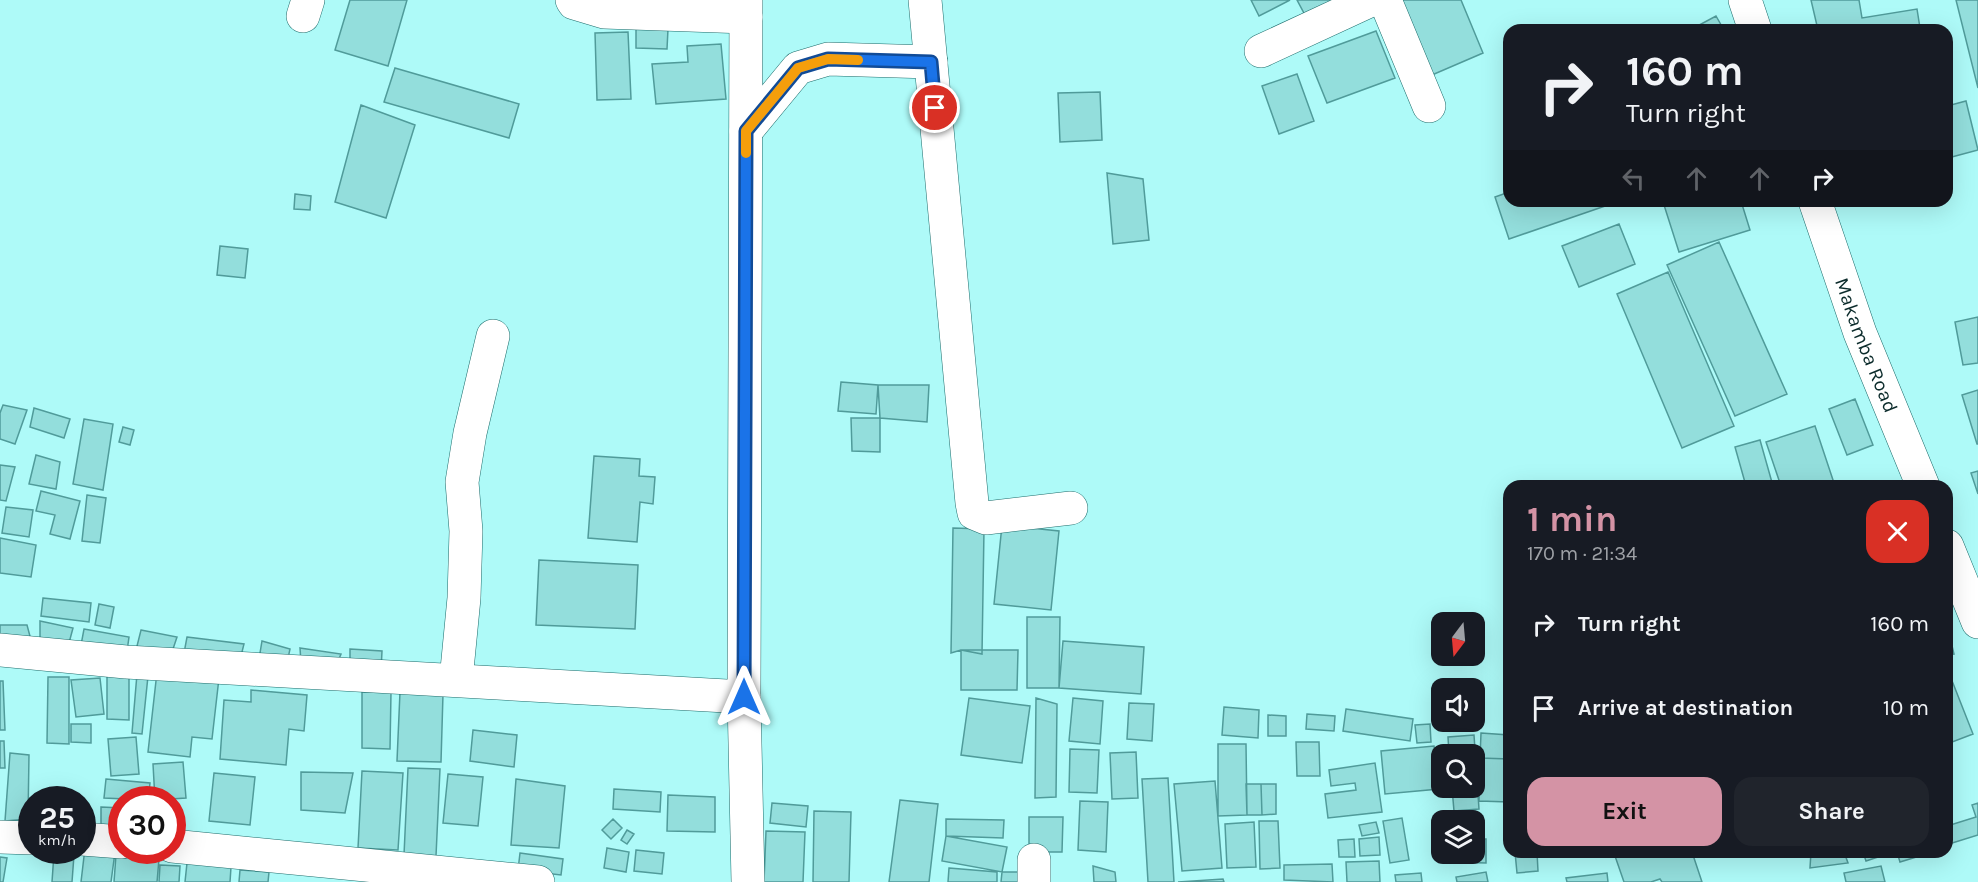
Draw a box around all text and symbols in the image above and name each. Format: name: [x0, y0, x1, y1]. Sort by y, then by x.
text: 160 m: [1626, 46, 1744, 96]
icon: right: [1527, 48, 1605, 126]
pin: [909, 82, 960, 133]
icon: arrive: [918, 91, 951, 124]
text: Turn right: [1626, 97, 1746, 129]
icon: left: [1617, 162, 1650, 195]
icon: ahead: [1680, 162, 1713, 195]
icon: ahead: [1743, 162, 1776, 195]
icon: right: [1806, 162, 1839, 195]
street label: Makamba Road: [1830, 275, 1903, 416]
text: 1 min: [1527, 498, 1617, 540]
button: close: [1866, 500, 1929, 563]
text: 170 m · 21:34: [1527, 542, 1637, 565]
icon: right: [1527, 608, 1560, 641]
text: Turn right: [1578, 611, 1681, 637]
text: 160 m: [1870, 611, 1929, 637]
north arrow: [1431, 612, 1485, 666]
map controls: [1431, 612, 1485, 864]
position arrow: [712, 665, 776, 729]
button: sound: [1431, 678, 1485, 732]
icon: arrive: [1527, 692, 1560, 725]
text: Arrive at destination: [1578, 695, 1793, 721]
text: 10 m: [1883, 695, 1929, 721]
button: search: [1431, 744, 1485, 798]
button: Exit: [1527, 777, 1722, 846]
button: Share: [1734, 777, 1929, 846]
speed limit sign: 30: [108, 786, 186, 864]
text: 25: [39, 800, 75, 836]
button: layers: [1431, 810, 1485, 864]
text: km/h: [38, 831, 76, 849]

